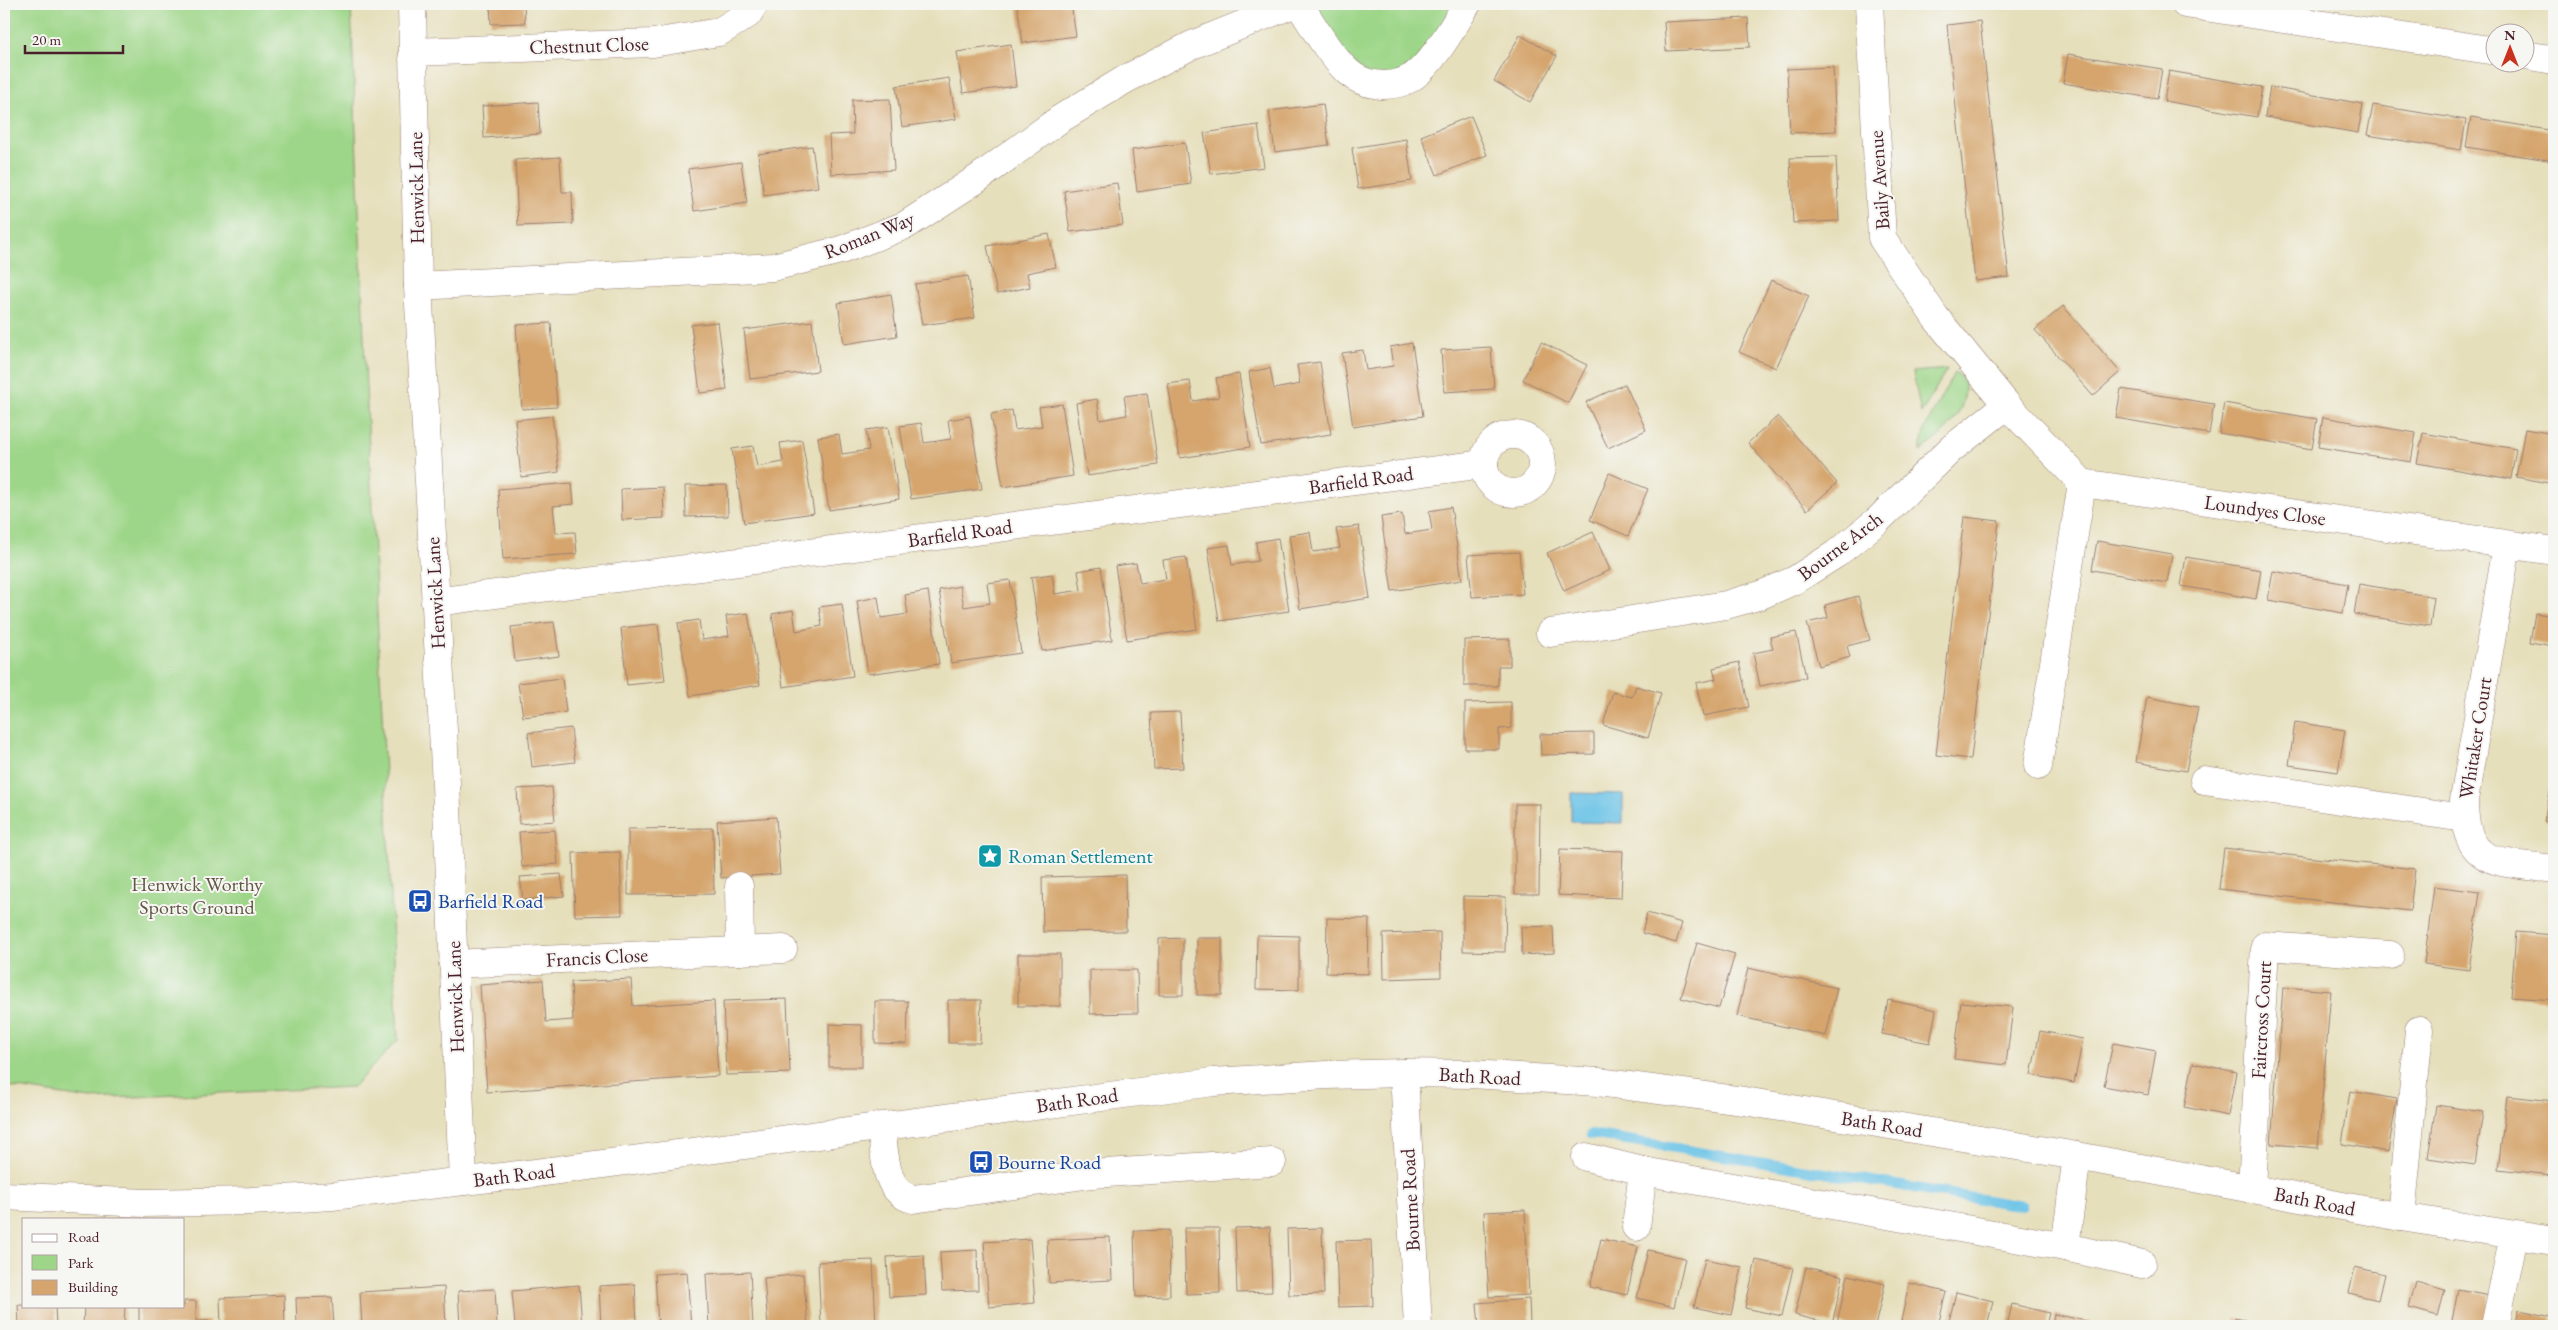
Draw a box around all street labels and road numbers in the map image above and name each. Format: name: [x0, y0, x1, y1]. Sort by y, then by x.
street label: Chestnut Close: [529, 30, 649, 60]
street label: Baily Avenue: [1863, 129, 1895, 231]
street label: Henwick Lane: [402, 131, 430, 244]
street label: Roman Way: [820, 205, 918, 265]
street label: Barfield Road: [1307, 460, 1416, 500]
street label: Loundyes Close: [2203, 489, 2328, 531]
street label: Bourne Arch: [1792, 505, 1888, 587]
street label: Barfield Road: [906, 513, 1015, 553]
street label: Henwick Lane: [419, 536, 451, 650]
street label: Whitaker Court: [2453, 674, 2498, 801]
street label: Henwick Lane: [440, 940, 470, 1054]
street label: Francis Close: [545, 941, 649, 973]
street label: Faircross Court: [2245, 960, 2277, 1080]
street label: Bath Road: [1438, 1061, 1523, 1091]
street label: Bath Road: [1035, 1081, 1120, 1119]
street label: Bath Road: [1839, 1105, 1925, 1143]
street label: Bourne Road: [1394, 1147, 1426, 1252]
street label: Bath Road: [472, 1157, 557, 1193]
street label: Bath Road: [2272, 1180, 2359, 1222]

